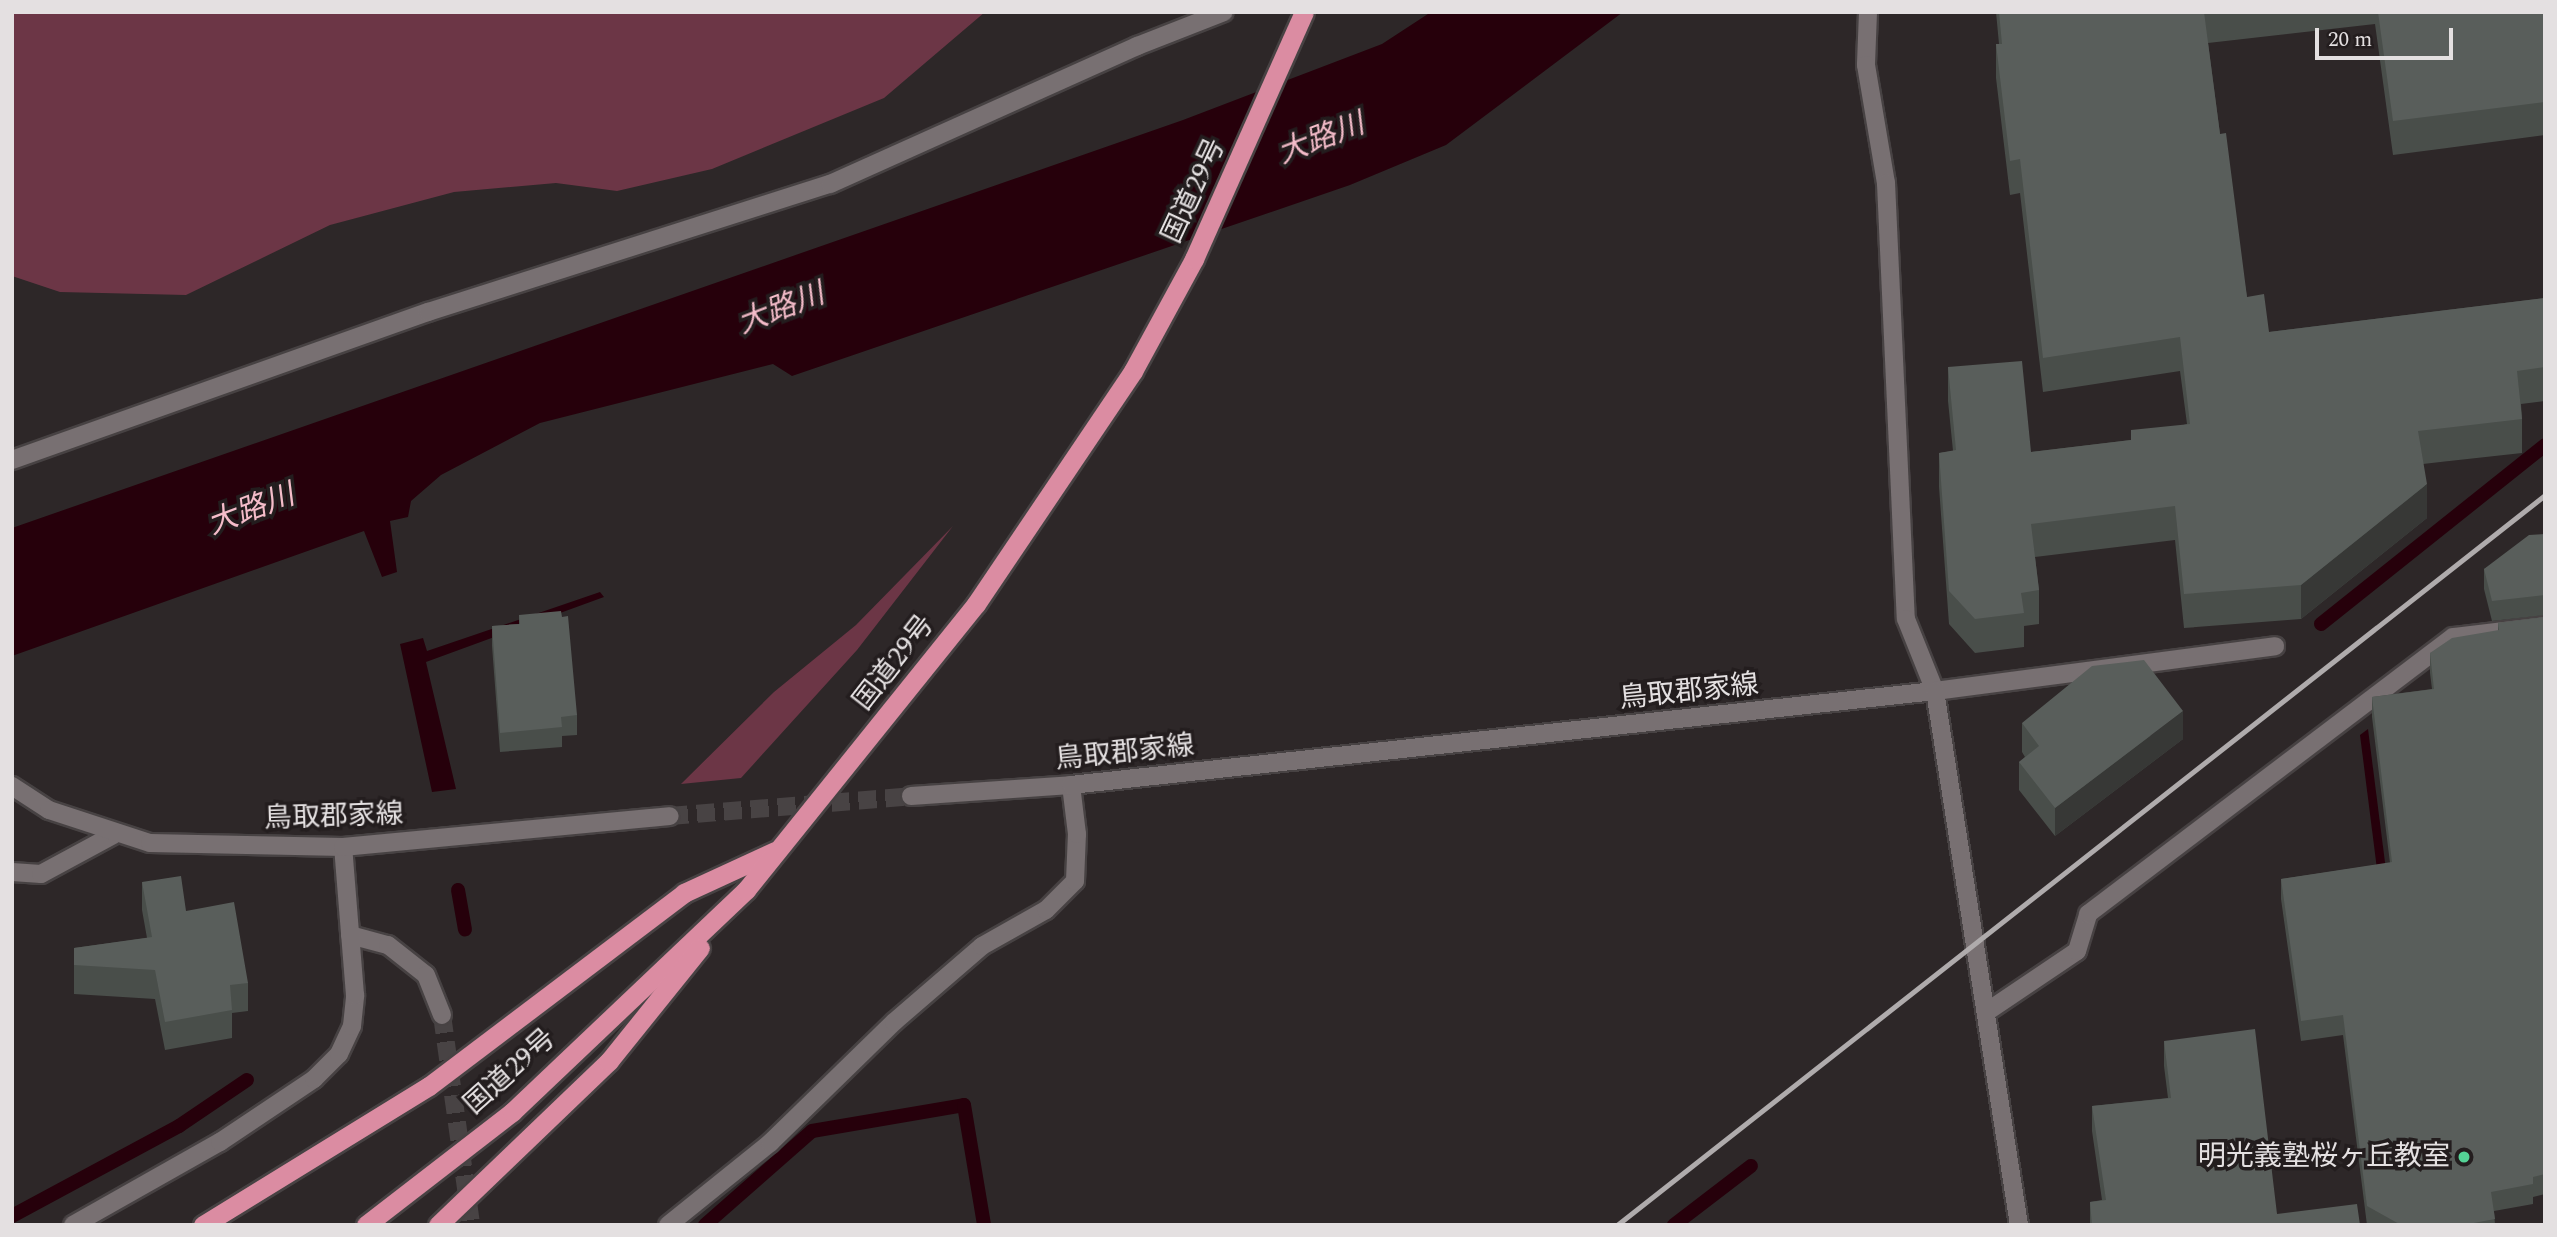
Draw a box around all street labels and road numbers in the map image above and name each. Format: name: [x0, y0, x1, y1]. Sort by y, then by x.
street label: 国道29号: [1155, 133, 1233, 249]
street label: 国道29号: [846, 609, 942, 717]
street label: 鳥取郡家線: [1618, 668, 1760, 716]
street label: 鳥取郡家線: [1054, 729, 1196, 777]
street label: 鳥取郡家線: [263, 798, 405, 836]
street label: 国道29号: [457, 1022, 563, 1122]

